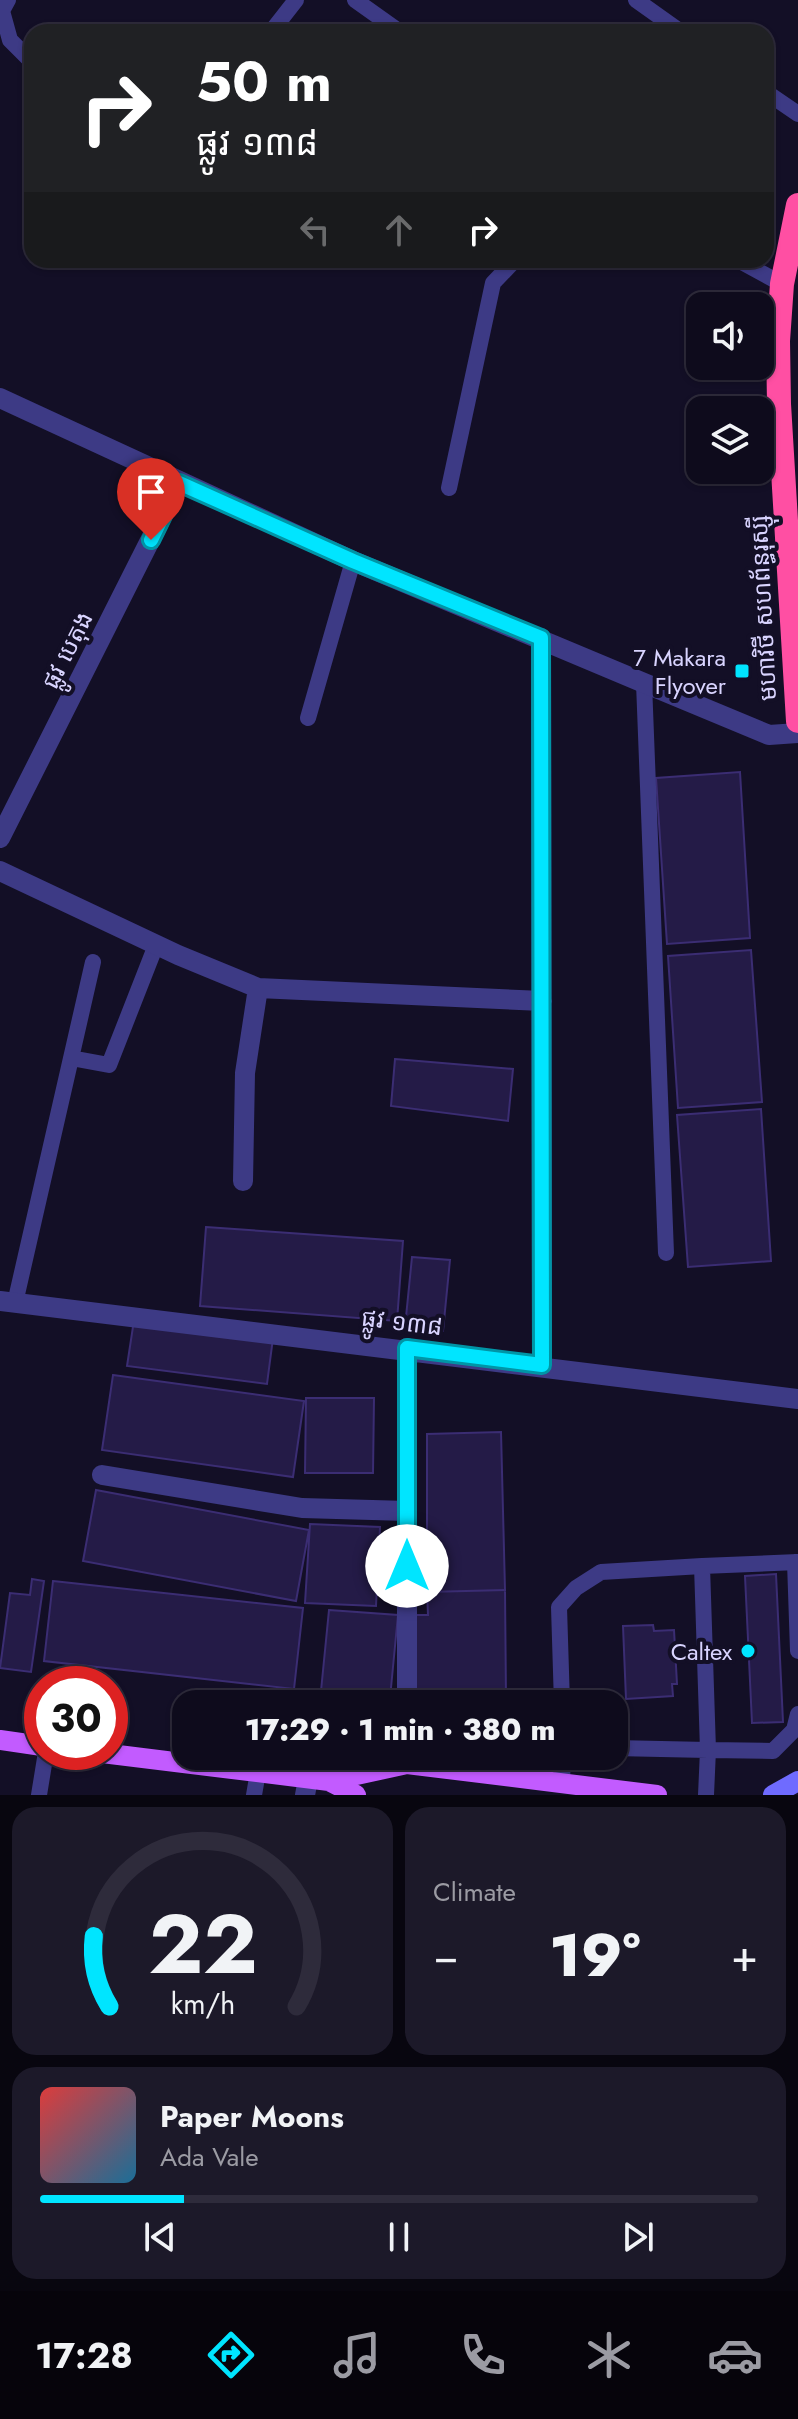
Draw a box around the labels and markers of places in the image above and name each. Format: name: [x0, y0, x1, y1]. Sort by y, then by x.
pin: [117, 458, 185, 540]
place label: 7 Makara Flyover: [633, 640, 727, 703]
marker: 7 Makara Flyover: [733, 662, 751, 680]
place label: Caltex: [671, 1634, 733, 1669]
marker: Caltex: [739, 1642, 757, 1660]

